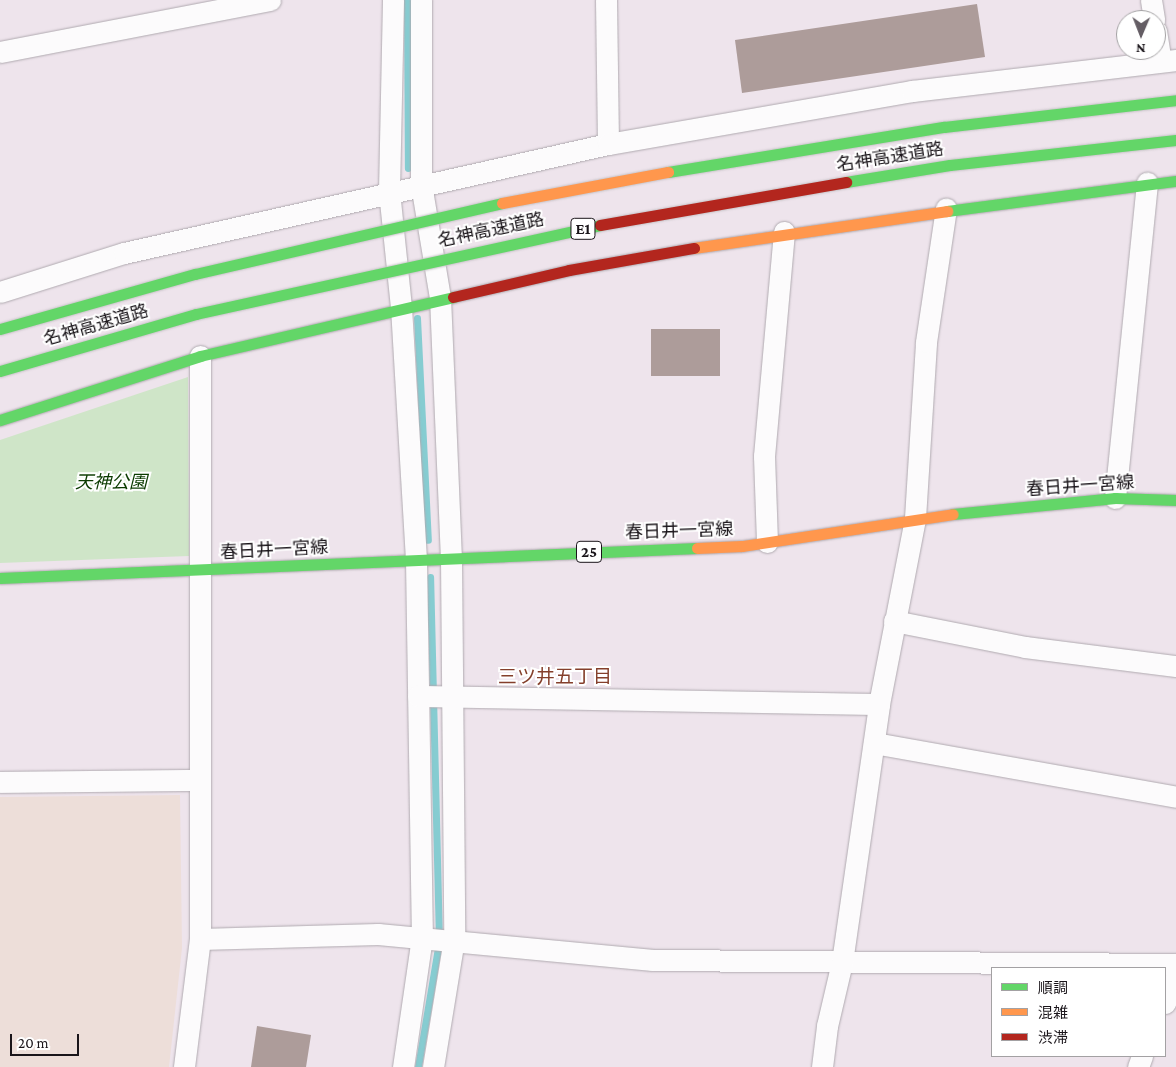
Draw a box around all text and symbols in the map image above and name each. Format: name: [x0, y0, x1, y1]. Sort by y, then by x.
north arrow: [1116, 10, 1166, 60]
text: N: [1136, 41, 1146, 57]
street label: 名神高速道路: [835, 138, 945, 176]
street label: 名神高速道路: [436, 208, 546, 252]
road number: E1: [569, 215, 597, 242]
street label: 名神高速道路: [41, 300, 151, 350]
park label: 天神公園: [75, 471, 147, 493]
street label: 春日井一宮線: [1025, 471, 1135, 501]
street label: 春日井一宮線: [625, 518, 733, 544]
street label: 春日井一宮線: [220, 536, 328, 564]
road number: 25: [575, 538, 603, 566]
district label: 三ツ井五丁目: [498, 666, 612, 688]
legend: [991, 967, 1166, 1057]
text: 順調: [1038, 980, 1068, 996]
text: 混雑: [1038, 1005, 1068, 1021]
scale bar: [12, 1024, 81, 1056]
text: 渋滞: [1038, 1030, 1068, 1046]
text: 20 m: [18, 1035, 49, 1051]

